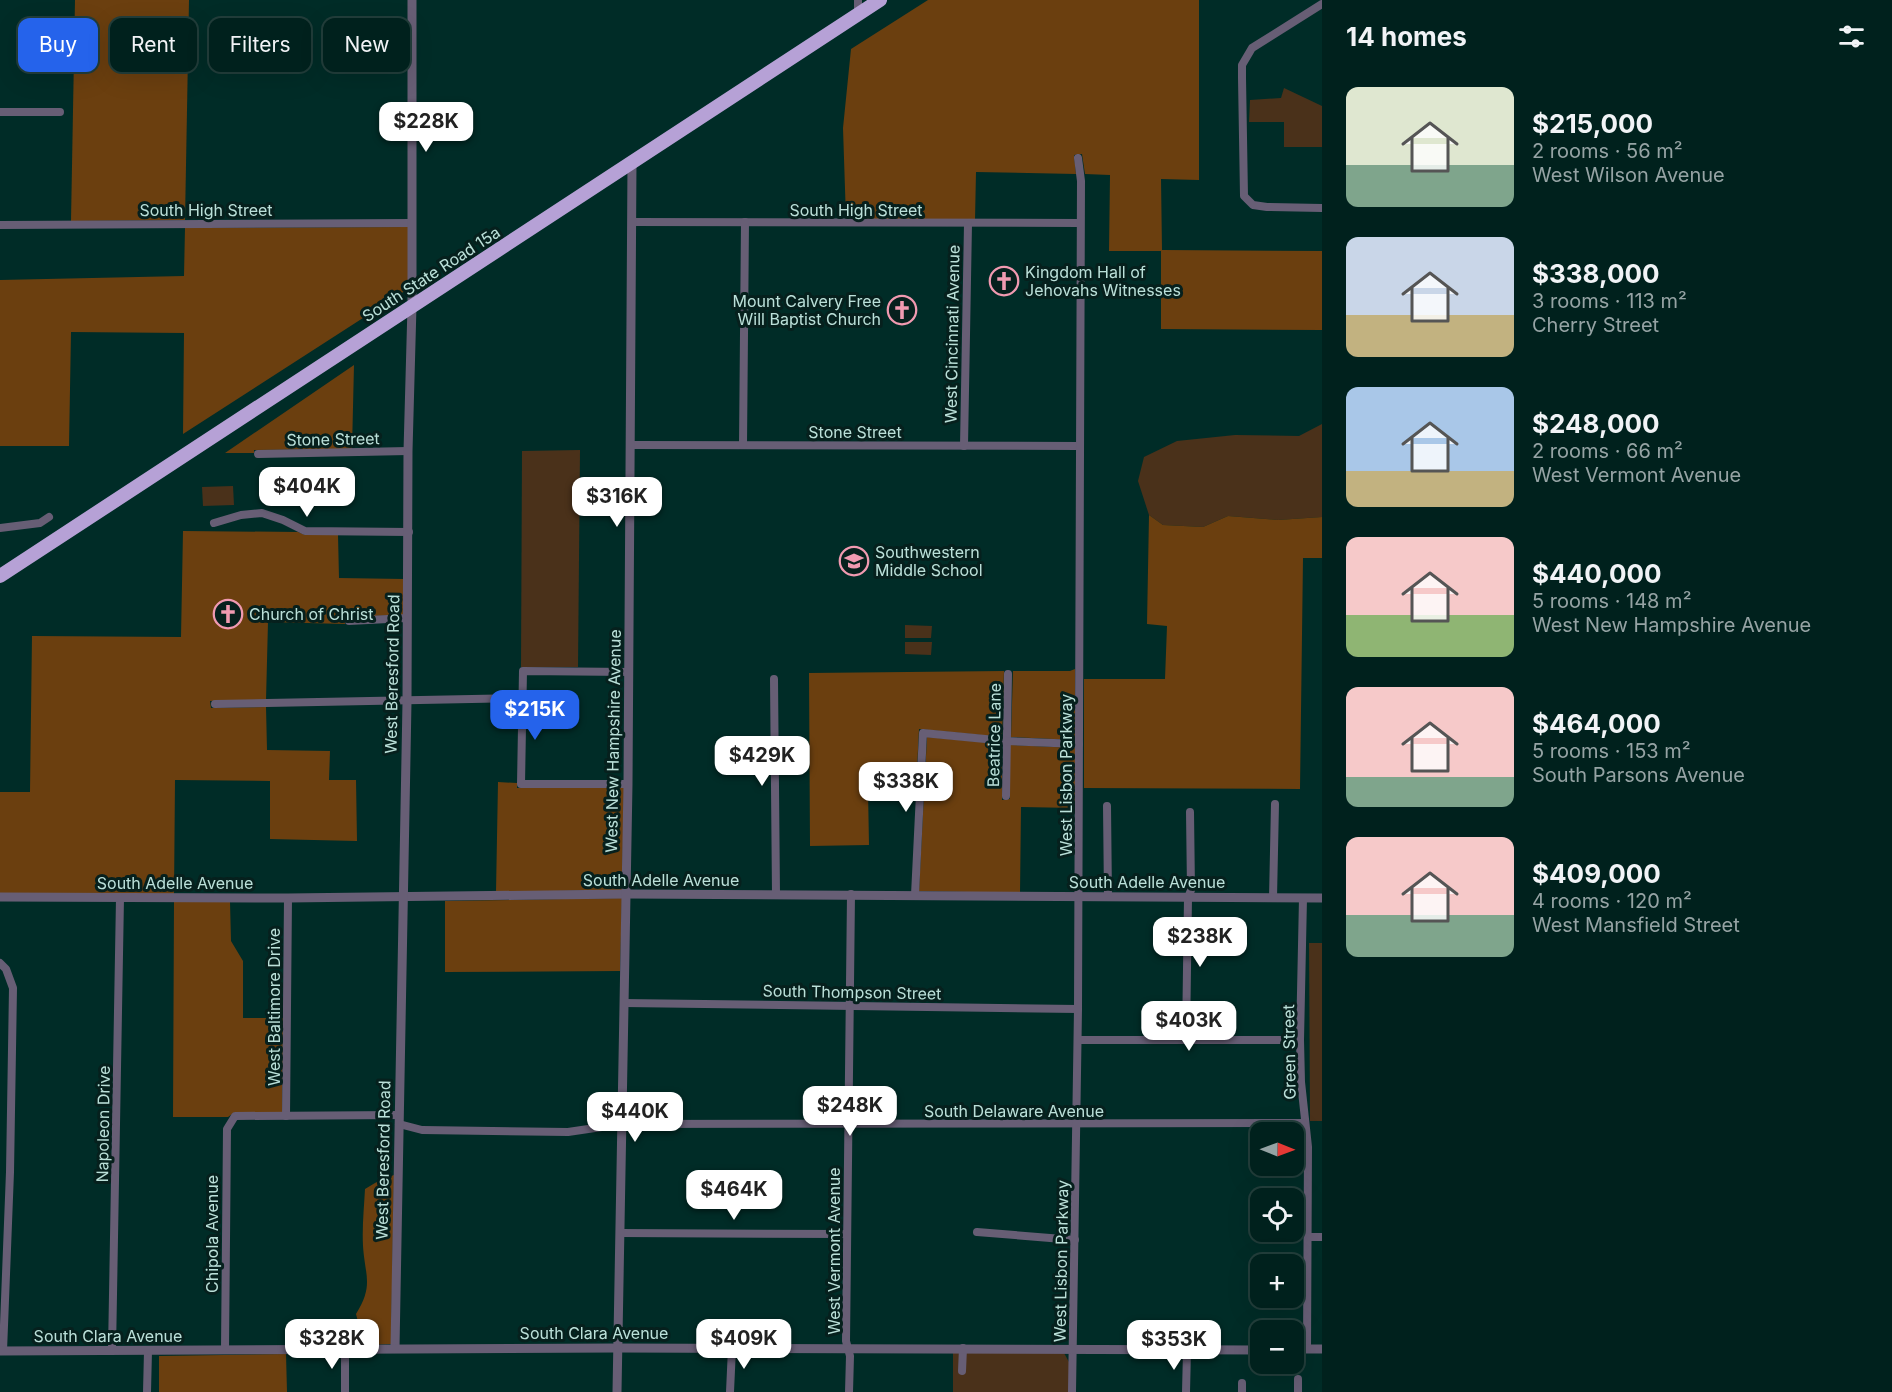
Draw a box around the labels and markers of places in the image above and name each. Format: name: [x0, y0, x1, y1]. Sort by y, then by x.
pin: $228K: [384, 102, 468, 153]
place label: Kingdom Hall of Jehovahs Witnesses: [1025, 262, 1181, 300]
church icon: Kingdom Hall of Jehovahs Witnesses: [988, 265, 1020, 297]
place label: Mount Calvery Free Will Baptist Church: [733, 291, 881, 329]
church icon: Mount Calvery Free Will Baptist Church: [886, 294, 918, 326]
pin: $404K: [265, 467, 349, 518]
pin: $316K: [575, 477, 659, 528]
place label: Southwestern Middle School: [875, 542, 983, 580]
school or university icon: Southwestern Middle School: [838, 545, 870, 577]
church icon: Church of Christ: [212, 598, 244, 630]
place label: Church of Christ: [249, 604, 373, 624]
pin: $215K: [493, 690, 577, 741]
pin: $429K: [720, 736, 804, 787]
pin: $338K: [864, 762, 948, 813]
pin: $238K: [1158, 917, 1242, 968]
pin: $403K: [1147, 1001, 1231, 1052]
pin: $248K: [808, 1086, 892, 1137]
pin: $440K: [593, 1092, 677, 1143]
pin: $464K: [692, 1170, 776, 1221]
pin: $328K: [290, 1319, 374, 1370]
pin: $409K: [702, 1319, 786, 1370]
pin: $353K: [1132, 1320, 1216, 1371]

